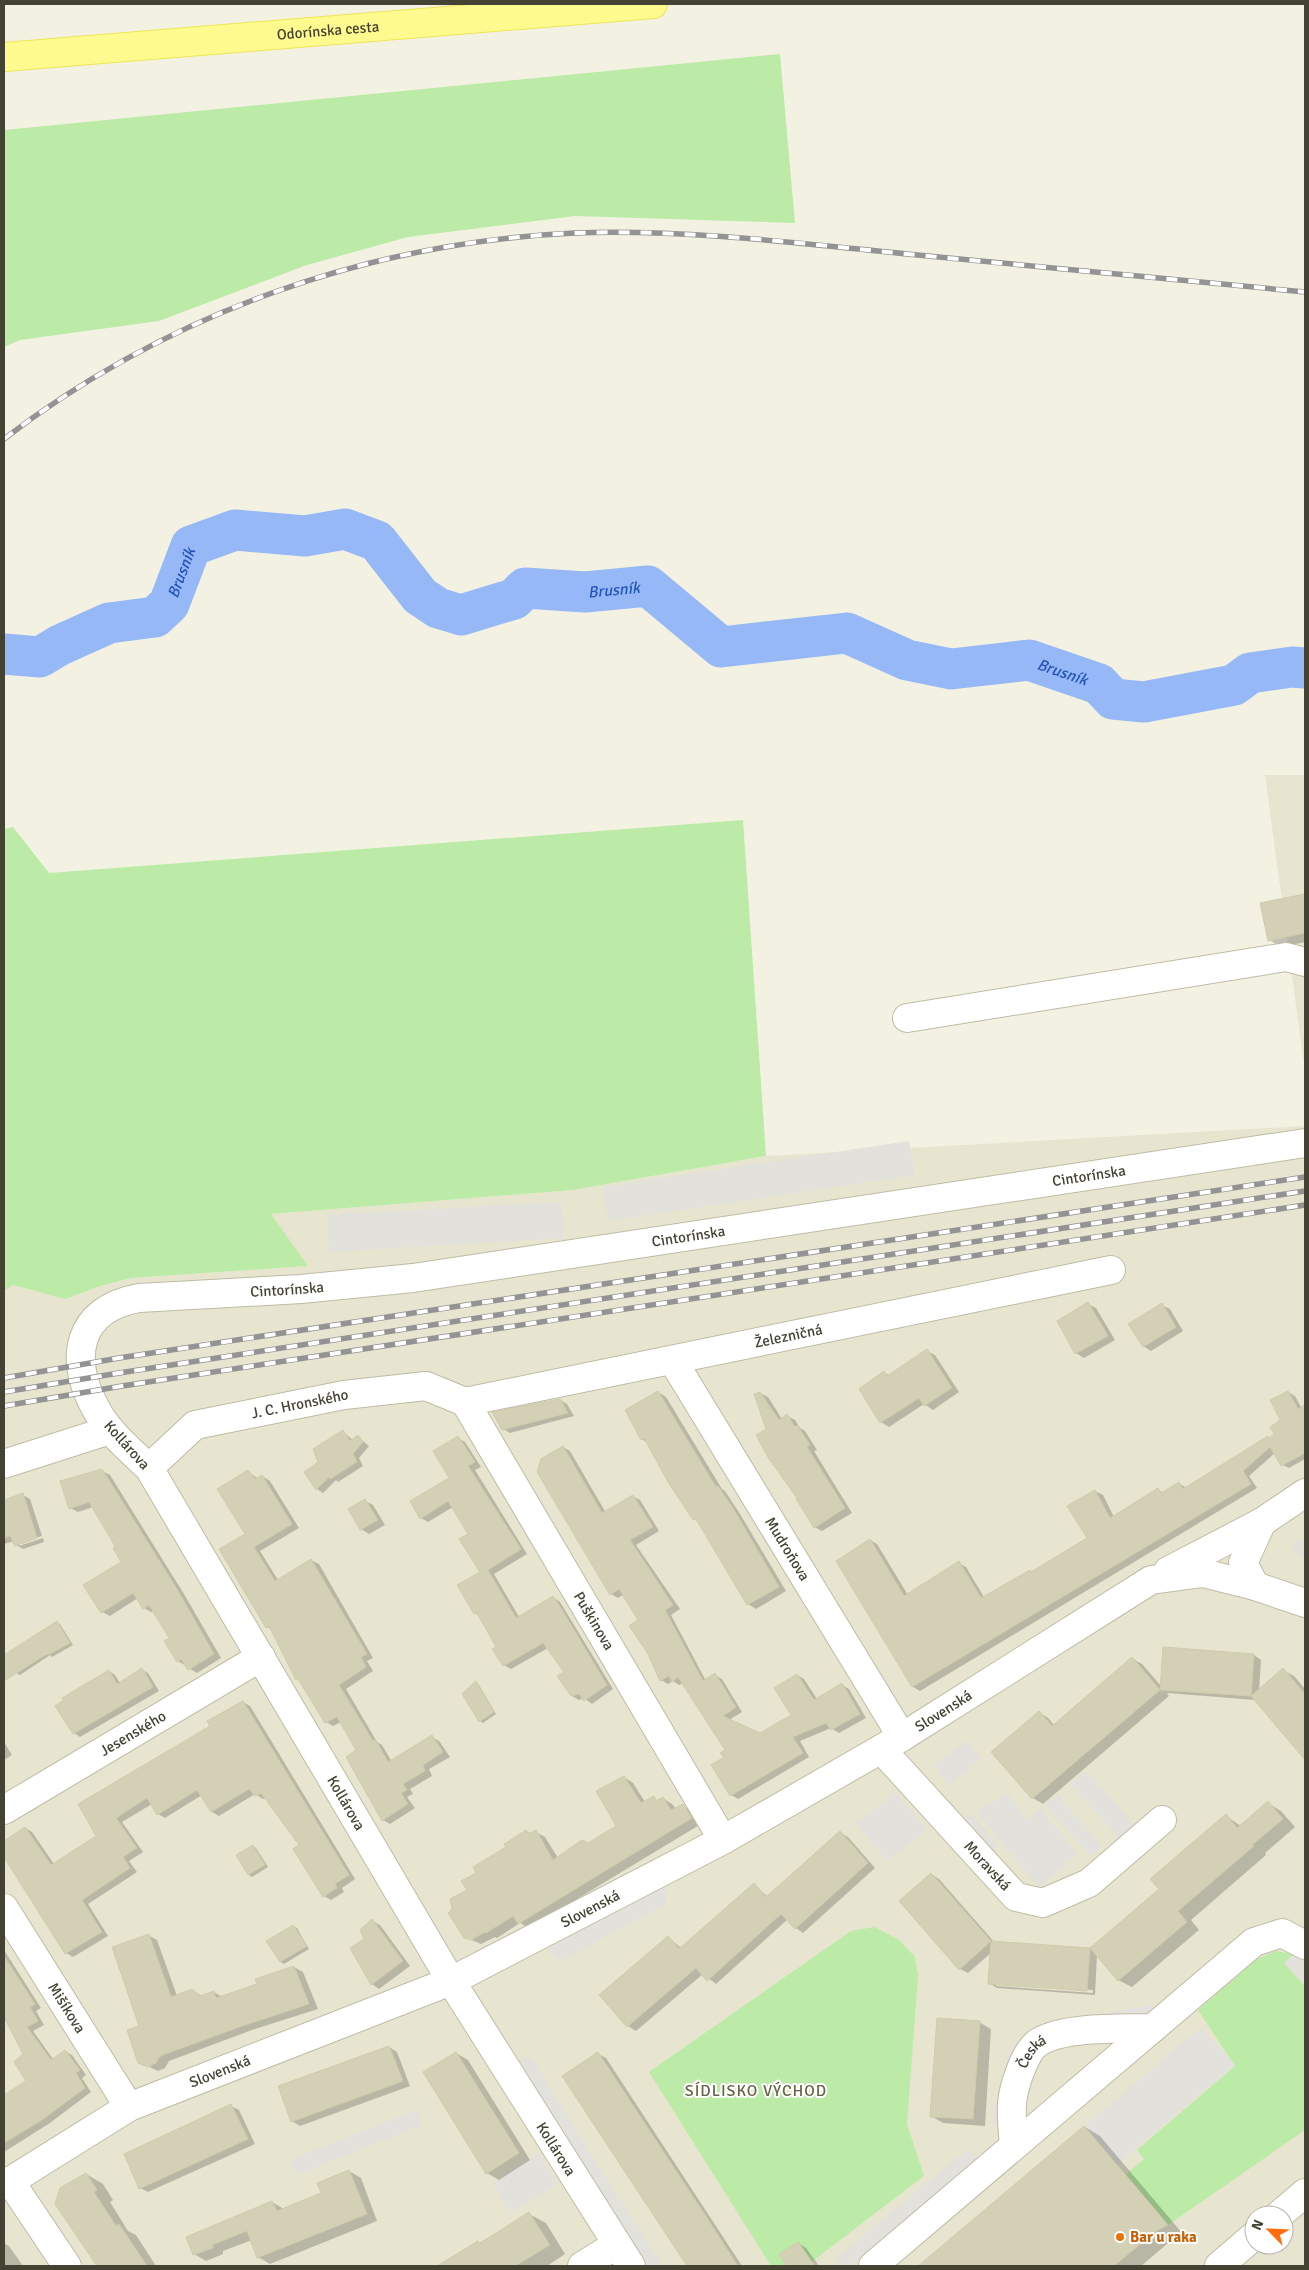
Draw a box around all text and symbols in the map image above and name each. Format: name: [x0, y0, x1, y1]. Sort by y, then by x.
street label: Odorínska cesta: [276, 17, 380, 44]
water label: Brusník: [163, 543, 201, 601]
water label: Brusník: [587, 578, 643, 603]
water label: Brusník: [1034, 655, 1092, 691]
street label: Cintorínska: [1051, 1161, 1127, 1190]
street label: Cintorínska: [650, 1222, 726, 1251]
street label: Cintorínska: [250, 1278, 325, 1301]
street label: Železničná: [753, 1320, 824, 1352]
street label: J. C. Hronského: [250, 1386, 349, 1422]
street label: Kollárova: [100, 1417, 154, 1473]
street label: Mudroňova: [761, 1514, 814, 1584]
street label: Puškinova: [570, 1588, 618, 1653]
street label: Slovenská: [911, 1686, 975, 1736]
street label: Jesenského: [97, 1707, 169, 1760]
street label: Kollárova: [323, 1772, 369, 1834]
street label: Moravská: [960, 1837, 1015, 1894]
street label: Slovenská: [558, 1886, 623, 1932]
street label: Mišíkova: [44, 1979, 89, 2036]
street label: Česká: [1012, 2031, 1049, 2071]
street label: Slovenská: [187, 2051, 253, 2092]
district label: SÍDLISKO VÝCHOD: [685, 2081, 827, 2101]
street label: Kollárova: [532, 2119, 580, 2179]
north arrow: [1244, 2205, 1294, 2255]
text: N: [1248, 2217, 1267, 2233]
place label: Bar u raka: [1130, 2228, 1197, 2246]
marker: Bar u raka: [1114, 2231, 1126, 2243]

